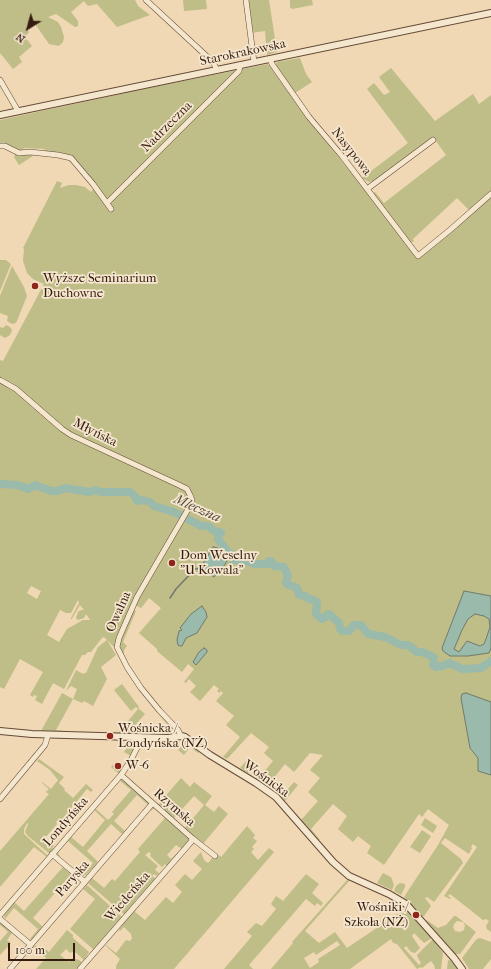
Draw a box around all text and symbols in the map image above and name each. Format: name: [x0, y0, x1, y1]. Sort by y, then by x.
north arrow: [8, 8, 48, 48]
text: N: [13, 30, 28, 46]
street label: Starokrakowska: [199, 36, 287, 70]
street label: Nadrzeczna: [138, 98, 196, 156]
street label: Nasypowa: [328, 125, 374, 179]
place label: Wyższe Seminarium Duchowne: [43, 271, 157, 302]
marker: Wyższe Seminarium Duchowne: [30, 281, 40, 291]
street label: Młyńska: [70, 415, 120, 451]
water label: Mleczna: [171, 491, 223, 527]
place label: Dom Weselny "U Kowala": [180, 548, 257, 579]
marker: Dom Weselny "U Kowala": [167, 558, 177, 568]
street label: Owalna: [103, 589, 135, 635]
place label: Wośnicka / Londyńska (NŻ): [118, 721, 207, 752]
marker: Wośnicka / Londyńska (NŻ): [105, 731, 115, 741]
street label: Wośnicka: [240, 757, 292, 801]
place label: W-6: [126, 758, 149, 774]
marker: W-6: [113, 761, 123, 771]
street label: Rzymska: [150, 786, 198, 830]
street label: Londyńska: [40, 794, 92, 850]
street label: Paryska: [53, 857, 93, 901]
street label: Wiedeńska: [102, 869, 154, 925]
place label: Wośniki / Szkoła (NŻ): [344, 900, 408, 931]
marker: Wośniki / Szkoła (NŻ): [411, 910, 421, 920]
scale bar: [10, 935, 77, 961]
text: 100 m: [15, 943, 45, 957]

